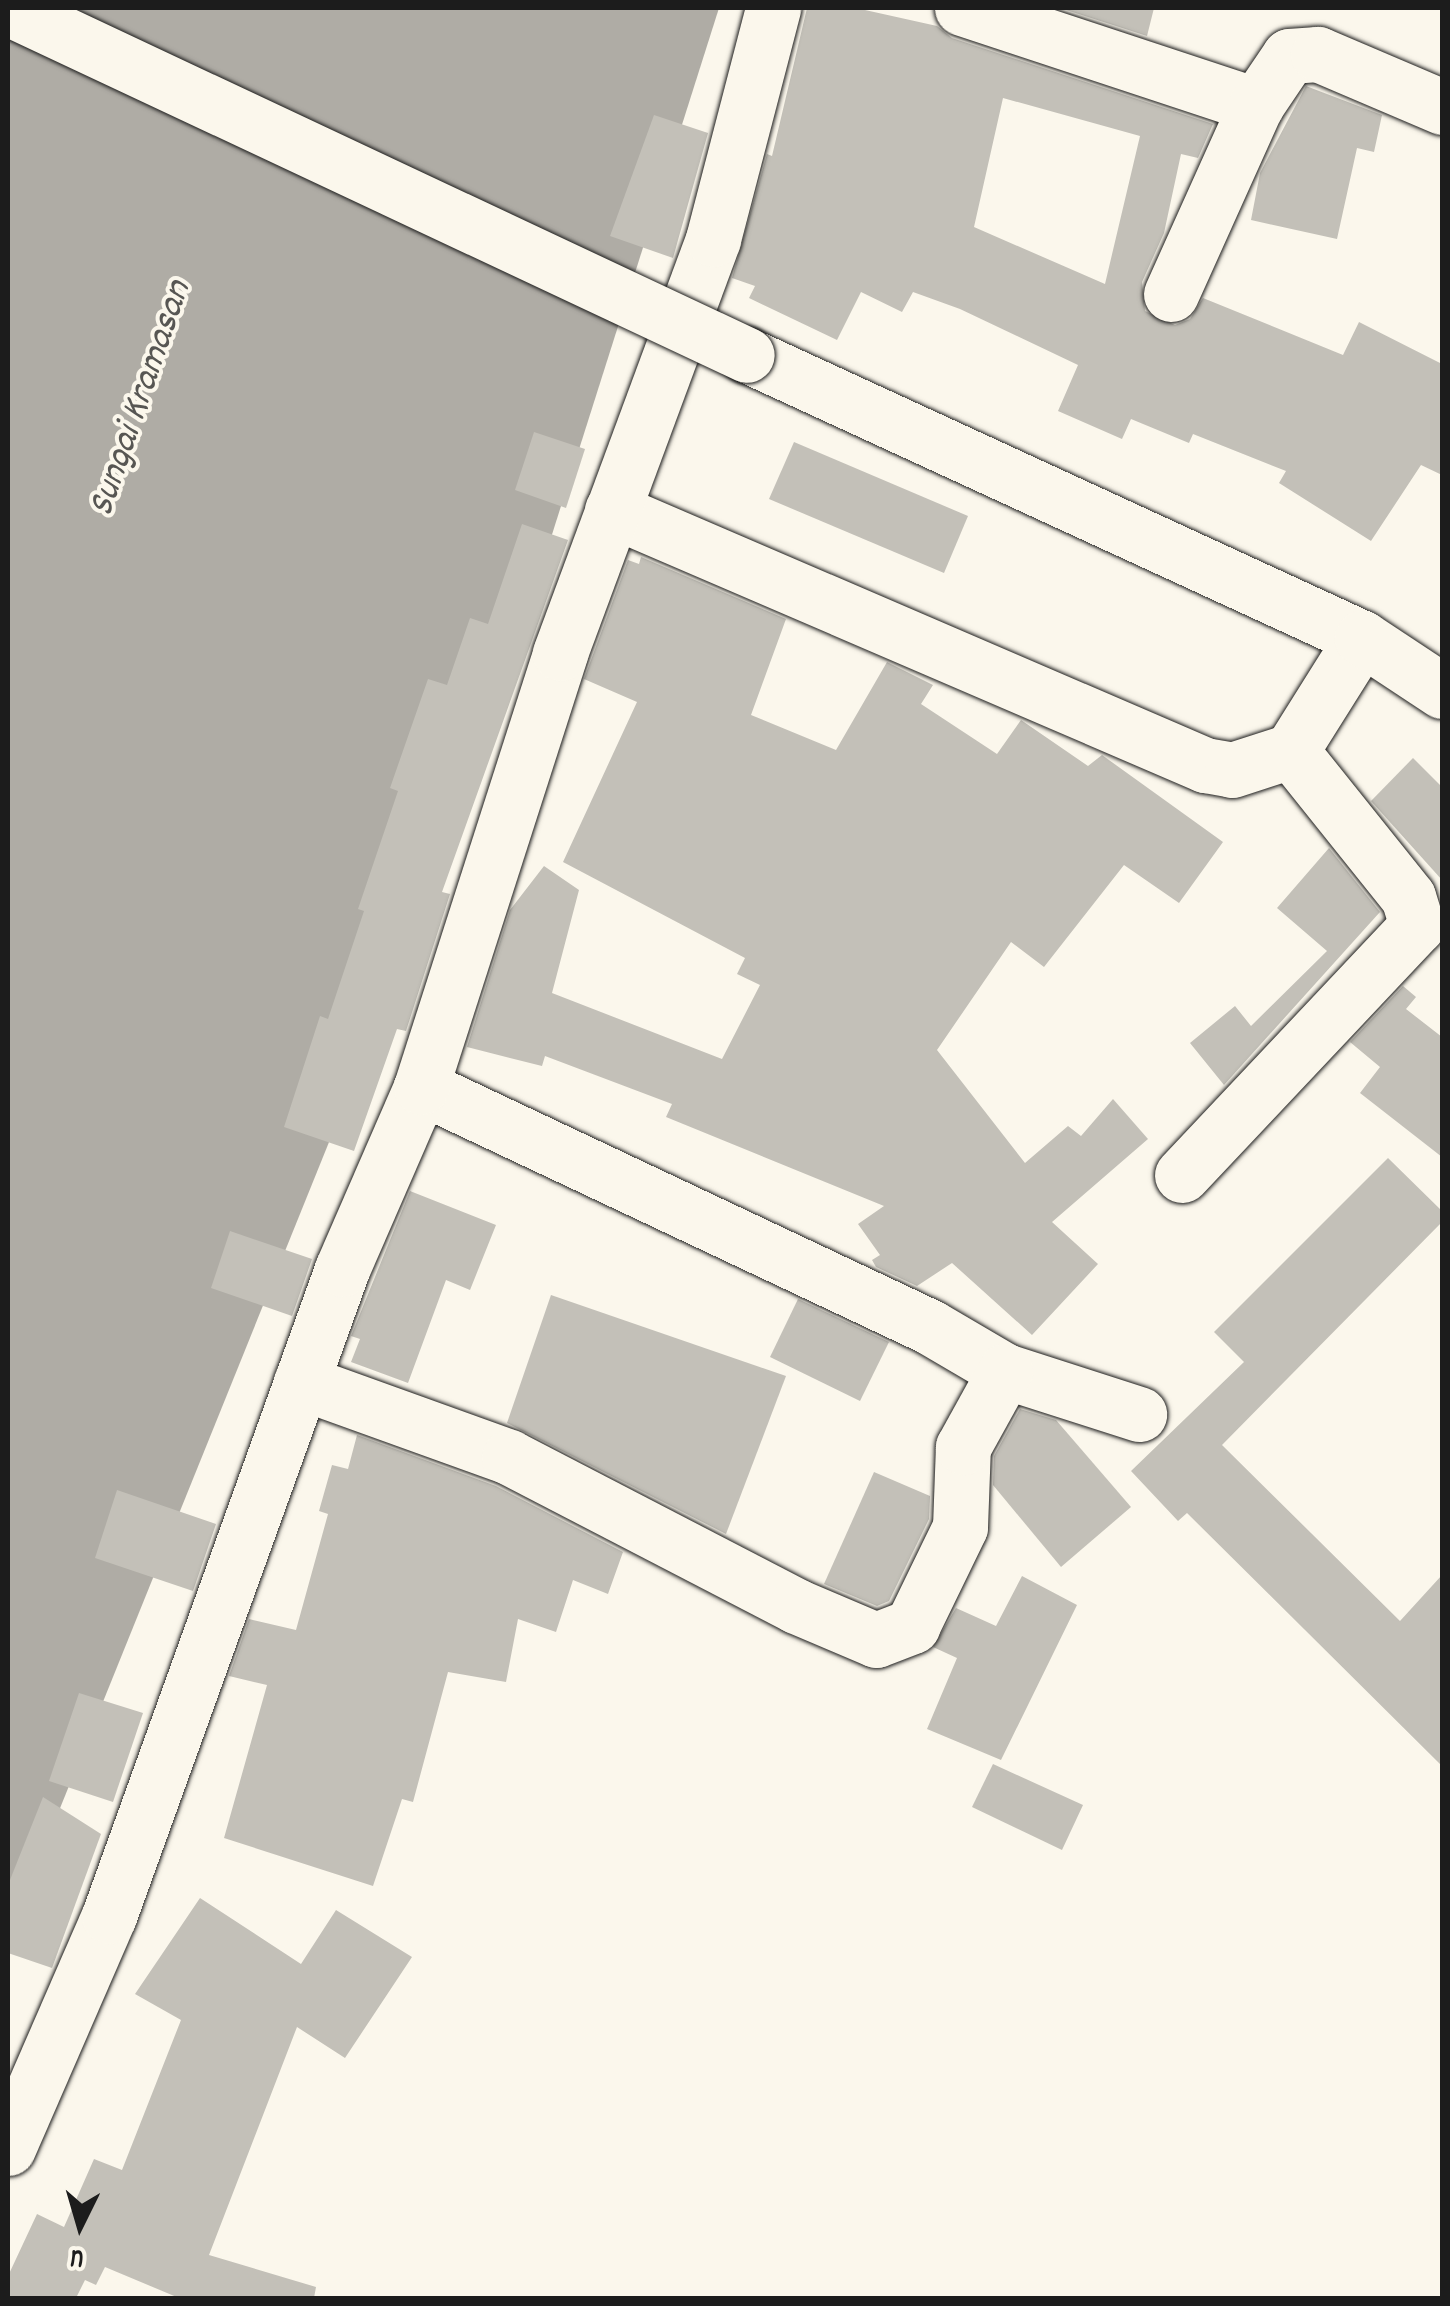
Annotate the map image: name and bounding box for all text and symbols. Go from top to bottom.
water label: Sungai Kramasan [80,275,204,523]
north arrow [30,2176,130,2276]
text: U [69,2235,86,2276]

